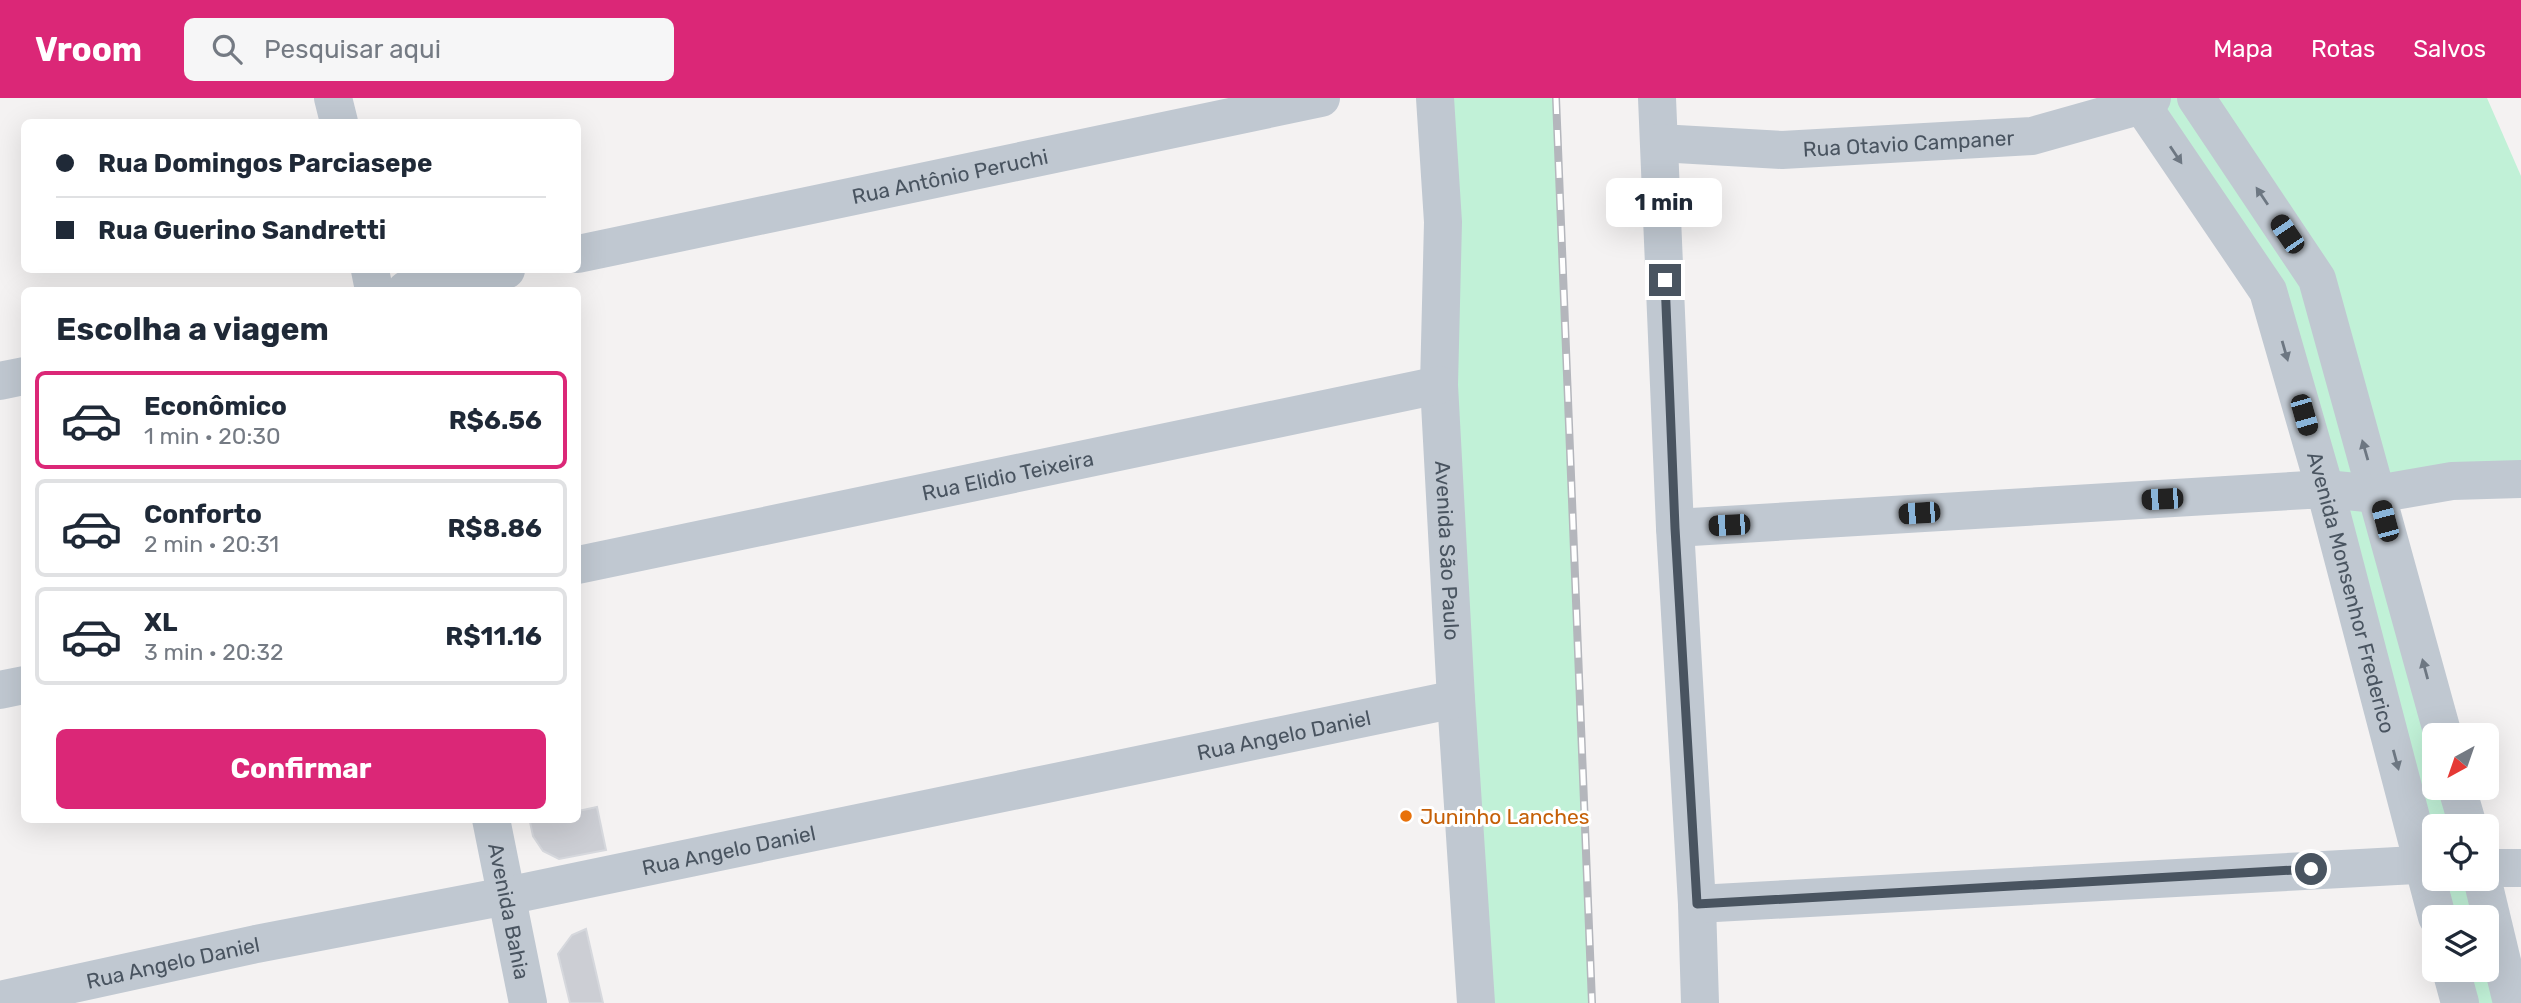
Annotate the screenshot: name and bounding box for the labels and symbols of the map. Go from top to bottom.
street label: Rua Otavio Campaner [1802,125,2015,161]
street label: Rua Antônio Peruchi [850,143,1050,209]
one-way arrow [2169,145,2182,164]
callout: 1 min [1607,178,1723,228]
one-way arrow [2256,187,2269,206]
car [2267,211,2308,257]
route end [1649,264,1681,296]
one-way arrow [2281,341,2291,362]
car [2289,392,2320,438]
one-way arrow [2359,439,2369,460]
street label: Rua Elidio Teixeira [920,445,1096,505]
street label: Avenida Monsenhor Frederico [2302,449,2401,736]
street label: Avenida São Paulo [1431,460,1465,641]
car [2141,487,2184,511]
car [2370,498,2401,544]
car [1898,501,1941,525]
car [1708,513,1751,537]
one-way arrow [2419,658,2430,680]
street label: Rua Angelo Daniel [1195,705,1373,765]
north arrow [2422,723,2499,800]
one-way arrow [2391,749,2402,771]
place label: Juninho Lanches [1420,804,1589,829]
marker: Juninho Lanches [1398,808,1414,824]
street label: Rua Angelo Daniel [640,820,818,880]
street label: Avenida Bahia [484,841,535,982]
route start [2295,853,2327,885]
street label: Rua Angelo Daniel [84,931,262,993]

